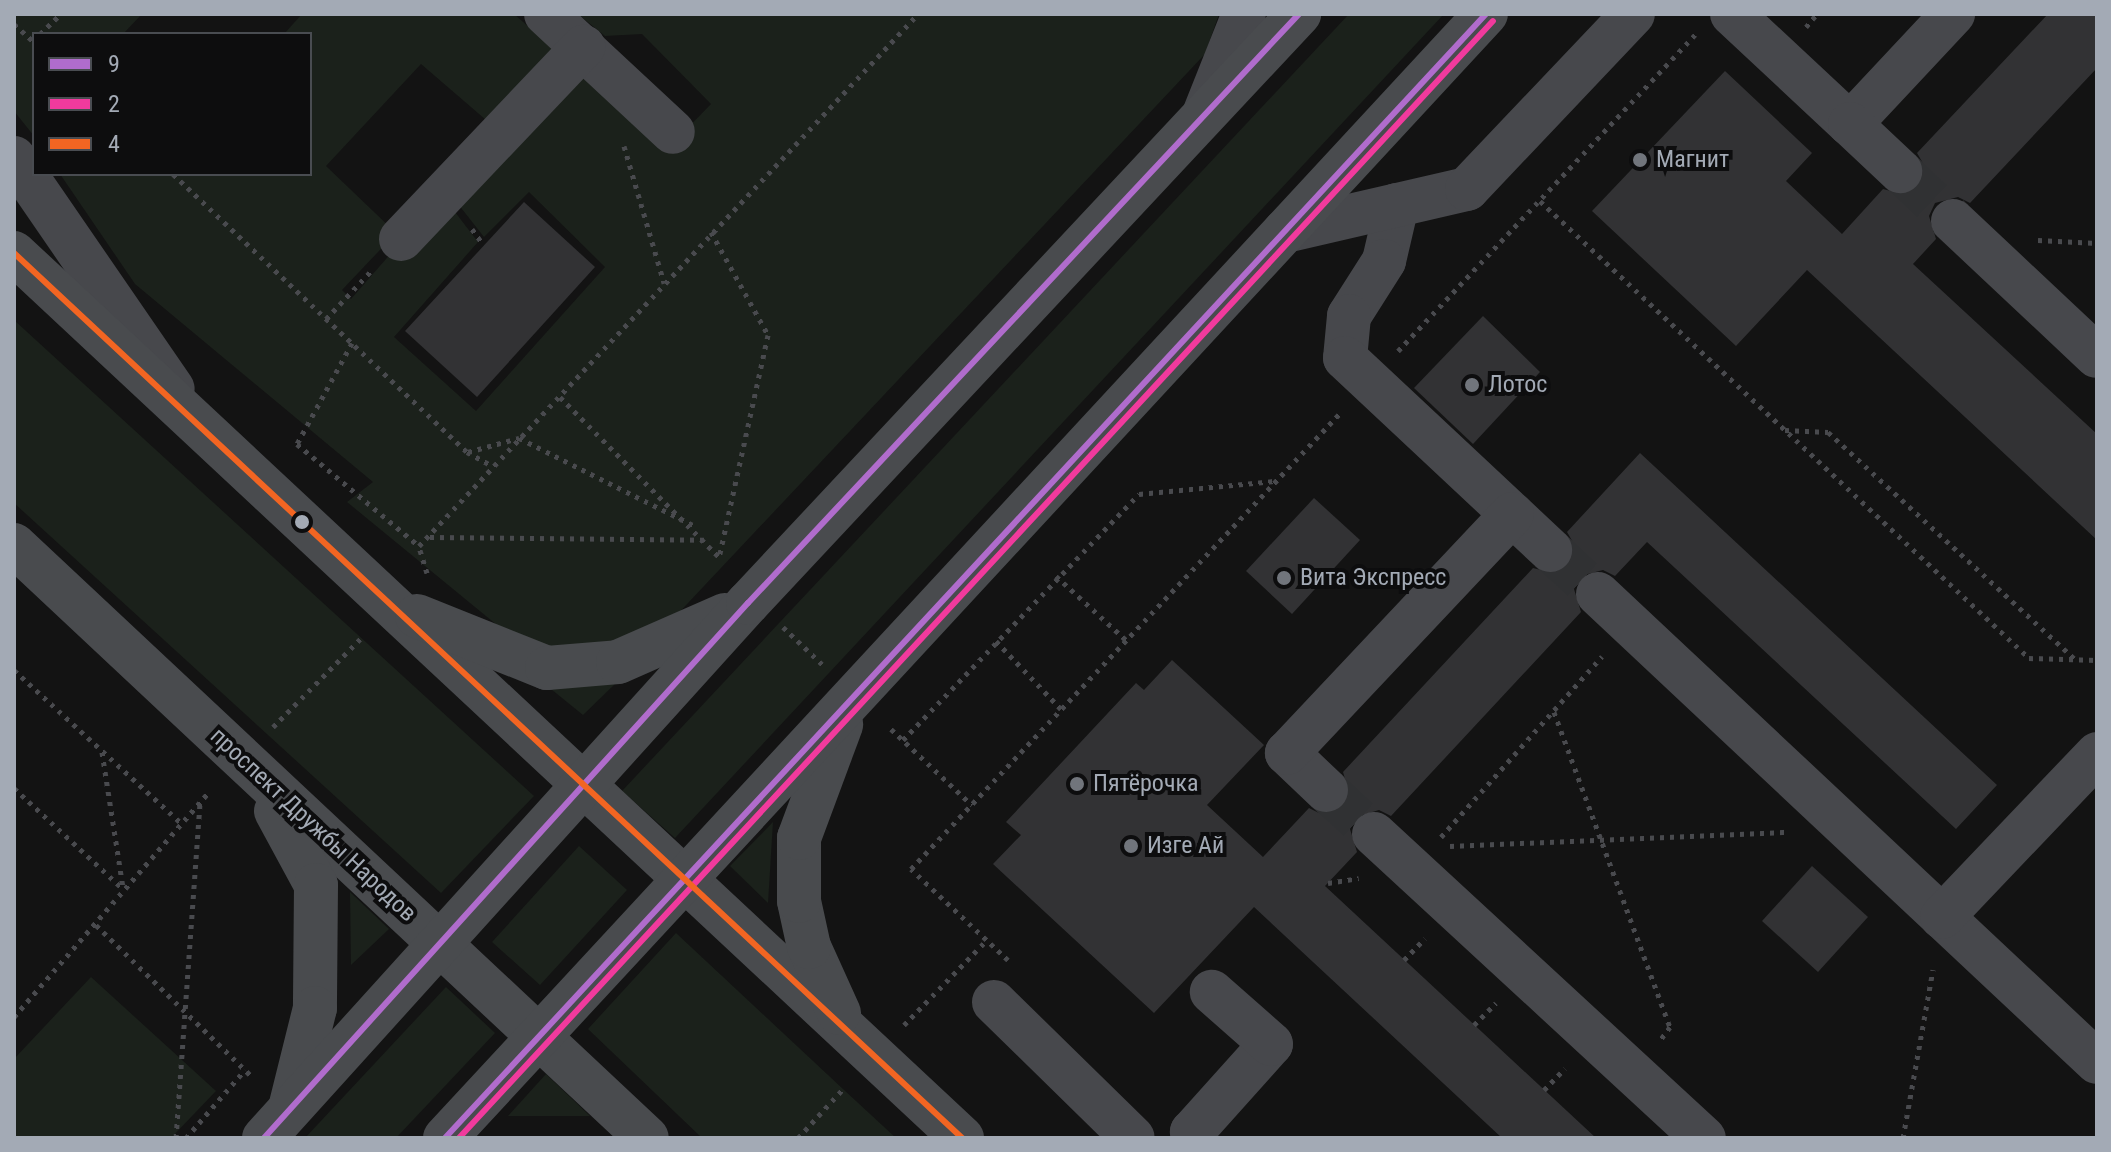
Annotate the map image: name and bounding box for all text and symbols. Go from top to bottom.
legend [32,32,312,176]
text: 9 [108,50,120,78]
text: 2 [108,90,120,118]
text: 4 [108,130,120,158]
place label: Магнит [1656,146,1729,174]
marker: Магнит [1631,151,1649,169]
place label: Лотос [1488,371,1547,399]
marker: Лотос [1463,376,1481,394]
unlabelled marker [294,514,310,530]
place label: Вита Экспресс [1300,564,1446,592]
marker: Вита Экспресс [1275,569,1293,587]
street label: проспект Дружбы Народов [204,722,422,928]
place label: Пятёрочка [1093,770,1198,798]
marker: Пятёрочка [1068,775,1086,793]
place label: Изге Ай [1147,832,1224,860]
marker: Изге Ай [1122,837,1140,855]

